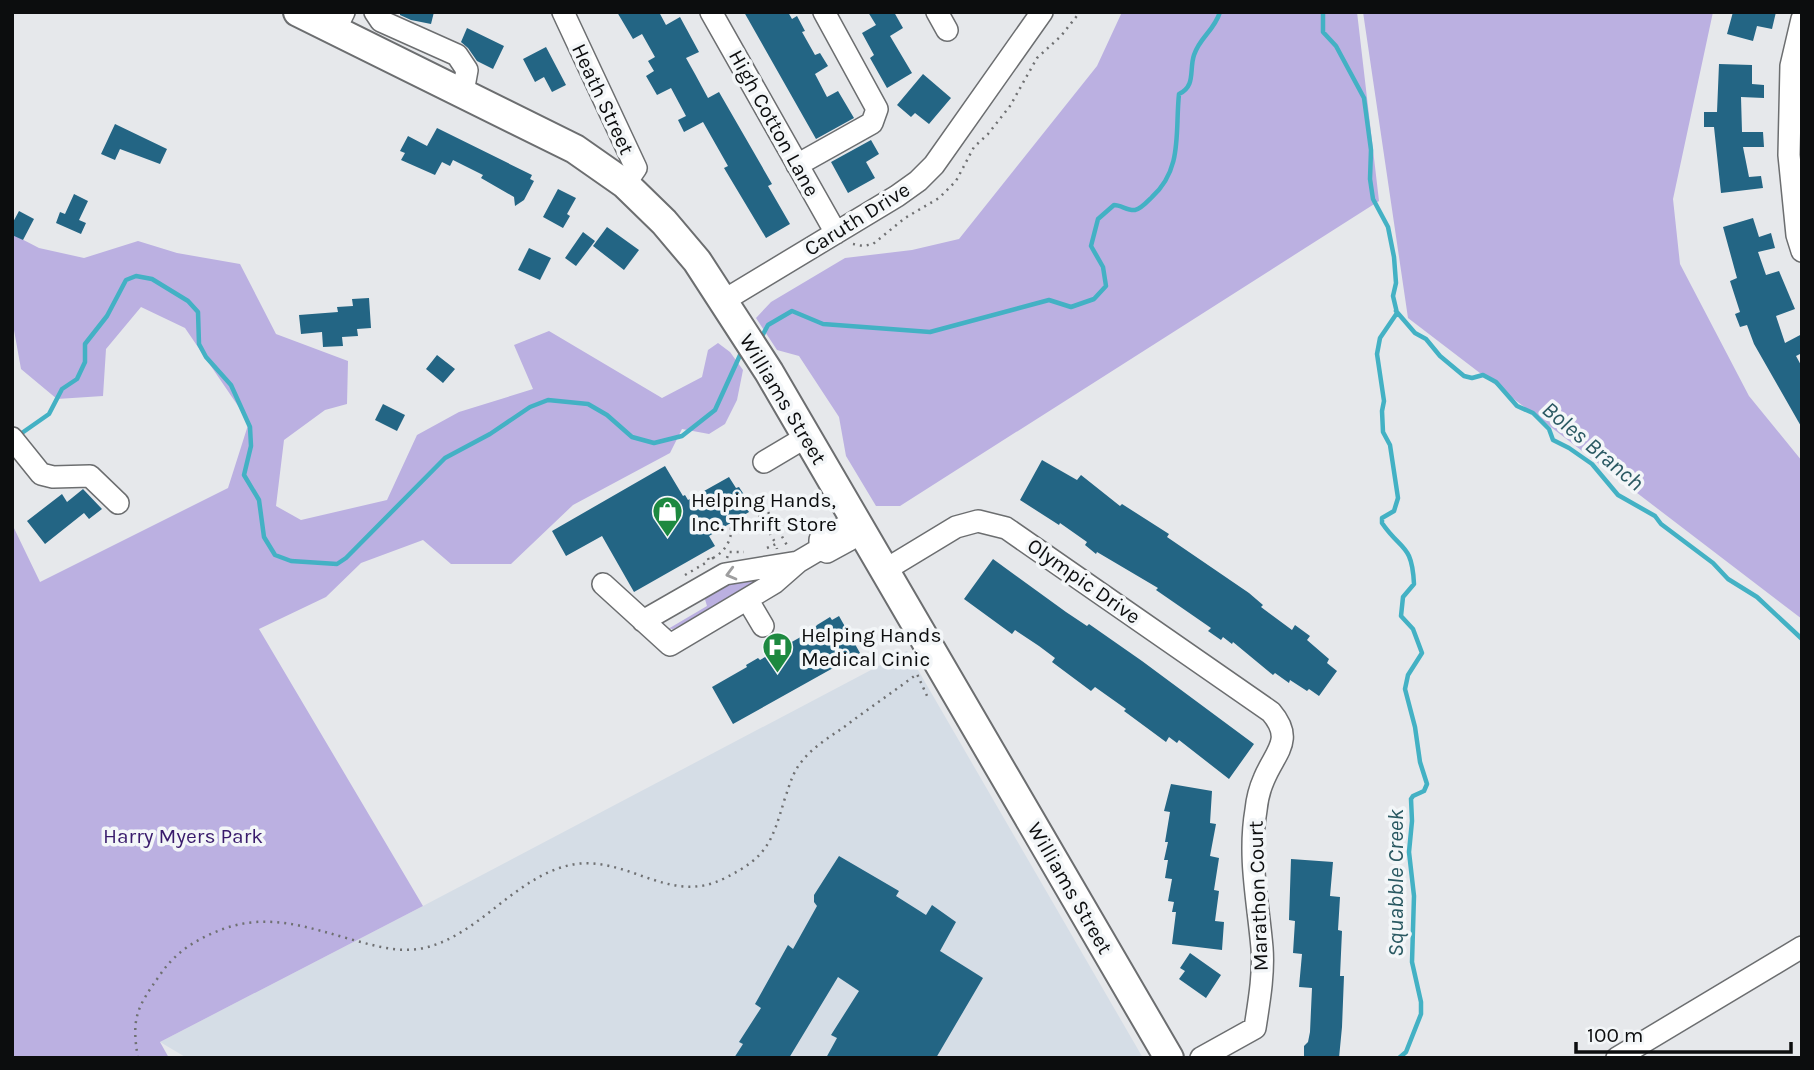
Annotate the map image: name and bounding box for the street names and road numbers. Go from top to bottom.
street label: Heath Street [567,40,639,158]
street label: High Cotton Lane [724,45,824,201]
street label: Caruth Drive [800,177,914,261]
street label: Williams Street [735,329,831,469]
street label: Olympic Drive [1023,533,1145,629]
street label: Williams Street [1023,818,1117,958]
street label: Marathon Court [1243,820,1273,972]

